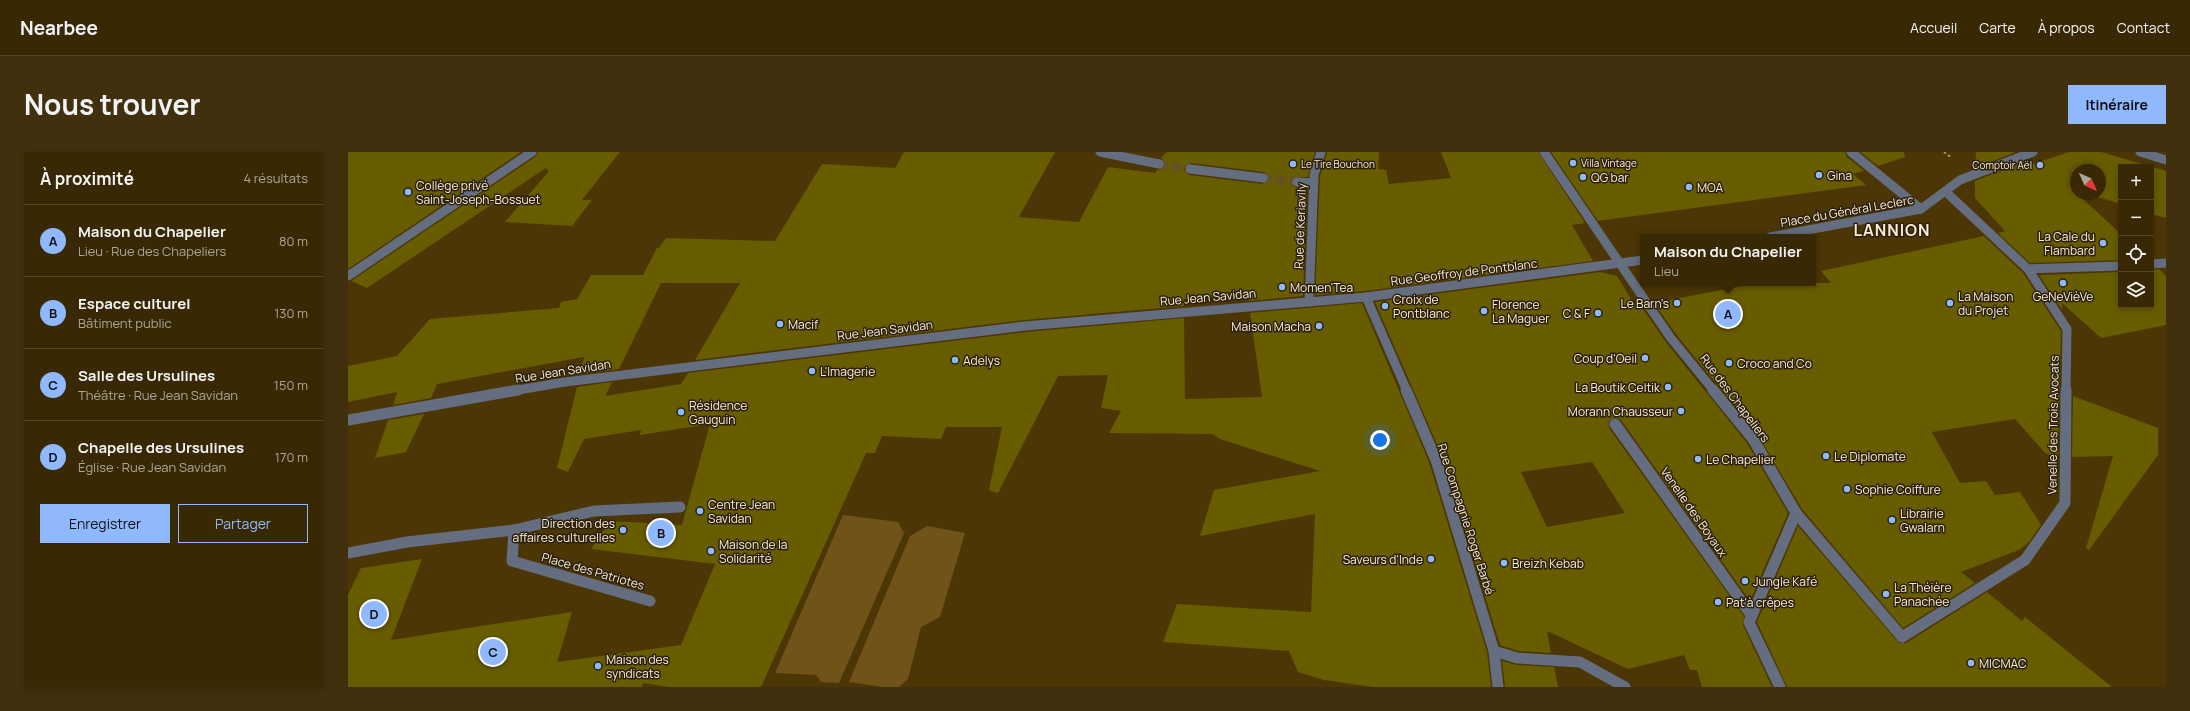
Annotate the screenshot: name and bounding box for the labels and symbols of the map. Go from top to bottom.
place label: Villa Vintage [1581,156,1637,170]
place label: Le Tire Bouchon [1301,157,1375,171]
marker: Villa Vintage [1568,158,1578,168]
place label: Comptoir Aël [1972,158,2032,172]
marker: Le Tire Bouchon [1288,159,1298,169]
marker: Comptoir Aël [2035,160,2045,170]
north arrow [2070,164,2106,200]
place label: Gina [1827,167,1852,184]
place label: QG bar [1591,169,1629,186]
marker: Gina [1814,170,1824,180]
marker: QG bar [1578,172,1588,182]
place label: Collège privé Saint-Joseph-Bossuet [416,177,541,208]
place label: MOA [1697,179,1724,196]
street label: Rue de Keriavily [1290,182,1310,269]
marker: MOA [1684,182,1694,192]
marker: Collège privé Saint-Joseph-Bossuet [403,187,413,197]
street label: Place du Général Leclerc [1779,191,1915,231]
district label: LANNION [1853,219,1931,241]
place label: La Cale du Flambard [2038,228,2095,259]
marker: La Cale du Flambard [2098,238,2108,248]
street label: Rue Geoffroy de Pontblanc [1390,255,1539,289]
marker: GeNeVièVe [2058,278,2068,288]
place label: Momen'Tea [1290,279,1353,296]
marker: Momen'Tea [1277,282,1287,292]
street label: Rue Jean Savidan [1159,284,1257,310]
place label: La Maison du Projet [1958,288,2013,319]
place label: GeNeVièVe [2033,288,2093,305]
place label: Croix de Pontblanc [1393,291,1450,322]
place label: Le Barn's [1621,295,1669,312]
place label: Florence La Maguer [1492,296,1550,327]
marker: Le Barn's [1672,298,1682,308]
marker: La Maison du Projet [1945,298,1955,308]
pin: A [1715,299,1741,329]
marker: Croix de Pontblanc [1380,301,1390,311]
place label: C & F [1563,305,1590,322]
marker: Florence La Maguer [1479,306,1489,316]
marker: C & F [1593,308,1603,318]
place label: Macif [788,316,819,333]
street label: Rue Jean Savidan [836,316,934,344]
place label: Maison Macha [1231,318,1311,335]
marker: Macif [775,319,785,329]
marker: Maison Macha [1314,321,1324,331]
place label: Coup d'Oeil [1574,350,1637,367]
street label: Rue des Chapeliers [1696,350,1774,446]
place label: Adelys [963,352,1000,369]
marker: Coup d'Oeil [1640,353,1650,363]
street label: Rue Jean Savidan [514,355,612,387]
marker: Adelys [950,355,960,365]
place label: Croco and Co [1737,355,1812,372]
street label: Venelle des Trois Avocats [2043,355,2063,495]
marker: Croco and Co [1724,358,1734,368]
place label: L'Imagerie [820,363,875,380]
marker: L'Imagerie [807,366,817,376]
place label: La Boutik Celtik [1575,379,1661,396]
marker: La Boutik Celtik [1663,382,1673,392]
place label: Résidence Gauguin [689,397,747,428]
place label: Morann Chausseur [1568,403,1674,420]
marker: Morann Chausseur [1676,406,1686,416]
marker: Résidence Gauguin [676,407,686,417]
your location [1370,430,1390,450]
street label: Rue Compagnie Roger Barbé [1433,441,1499,597]
place label: Le Diplomate [1834,448,1906,465]
place label: Le Chapelier [1706,451,1776,468]
marker: Le Diplomate [1821,451,1831,461]
marker: Le Chapelier [1693,454,1703,464]
street label: Venelle des Boyaux [1657,464,1732,561]
place label: Sophie Coiffure [1855,481,1941,498]
marker: Sophie Coiffure [1842,484,1852,494]
place label: Centre Jean Savidan [708,496,775,527]
place label: Librairie Gwalarn [1900,505,1945,536]
marker: Centre Jean Savidan [695,506,705,516]
place label: Direction des affaires culturelles [513,515,615,546]
marker: Librairie Gwalarn [1887,515,1897,525]
pin: B [648,518,674,548]
marker: Direction des affaires culturelles [618,525,628,535]
place label: Maison de la Solidarité [719,536,787,567]
marker: Maison de la Solidarité [706,546,716,556]
street label: Place des Patriotes [540,548,646,594]
place label: Saveurs d'Inde [1343,551,1423,568]
marker: Saveurs d'Inde [1426,554,1436,564]
place label: Breizh Kebab [1512,555,1584,572]
marker: Breizh Kebab [1499,558,1509,568]
place label: Jungle Kafé [1753,573,1817,590]
marker: Jungle Kafé [1740,576,1750,586]
place label: La Théière Panachée [1894,579,1952,610]
marker: La Théière Panachée [1881,589,1891,599]
place label: Pat'à crêpes [1726,594,1794,611]
marker: Pat'à crêpes [1713,597,1723,607]
pin: D [361,599,387,629]
pin: C [480,637,506,667]
place label: Maison des syndicats [606,651,669,682]
place label: MICMAC [1979,655,2027,672]
marker: MICMAC [1966,658,1976,668]
marker: Maison des syndicats [593,661,603,671]

